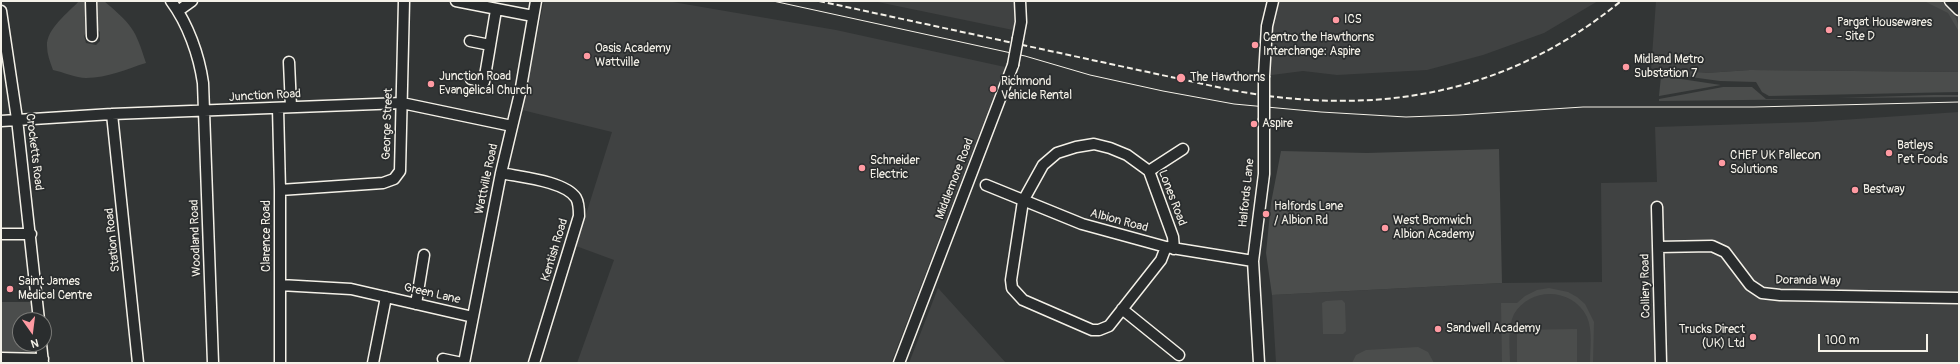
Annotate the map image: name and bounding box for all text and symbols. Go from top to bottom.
place label: ICS [1344,13,1362,27]
marker: ICS [1331,15,1341,25]
place label: Pargat Housewares - Site D [1837,16,1932,44]
marker: Pargat Housewares - Site D [1824,25,1834,35]
place label: Centro the Hawthorns Interchange: Aspire [1263,31,1374,59]
marker: Centro the Hawthorns Interchange: Aspire [1250,40,1260,50]
place label: Oasis Academy Wattville [595,42,671,70]
marker: Oasis Academy Wattville [582,51,592,61]
place label: Midland Metro Substation 7 [1634,53,1704,81]
marker: Midland Metro Substation 7 [1621,62,1631,72]
place label: Junction Road Evangelical Church [439,70,532,98]
place label: The Hawthorns [1190,71,1265,85]
marker: The Hawthorns [1175,72,1187,84]
place label: Richmond Vehicle Rental [1001,75,1072,103]
marker: Junction Road Evangelical Church [426,79,436,89]
marker: Richmond Vehicle Rental [988,84,998,94]
street label: Junction Road [229,87,301,105]
street label: George Street [380,88,396,160]
street label: Crocketts Road [22,113,46,191]
place label: Aspire [1262,117,1293,131]
marker: Aspire [1249,119,1259,129]
street label: Middlemore Road [933,136,977,222]
place label: Batleys Pet Foods [1897,139,1948,167]
street label: Wattville Road [472,142,502,216]
marker: Batleys Pet Foods [1884,148,1894,158]
place label: CHEP UK Pallecon Solutions [1730,149,1821,177]
place label: Schneider Electric [870,154,920,182]
street label: Halfords Lane [1236,158,1258,228]
marker: CHEP UK Pallecon Solutions [1717,158,1727,168]
marker: Schneider Electric [857,163,867,173]
street label: Lones Road [1155,168,1189,228]
place label: Bestway [1863,183,1905,197]
marker: Bestway [1850,185,1860,195]
street label: Woodland Road [187,199,205,277]
street label: Clarence Road [260,200,274,272]
place label: Halfords Lane / Albion Rd [1274,200,1343,228]
street label: Albion Road [1089,206,1149,236]
street label: Station Road [102,207,124,273]
marker: Halfords Lane / Albion Rd [1261,209,1271,219]
place label: West Bromwich Albion Academy [1393,214,1474,242]
street label: Kentish Road [539,217,571,283]
marker: West Bromwich Albion Academy [1380,223,1390,233]
street label: Colliery Road [1638,254,1654,318]
street label: Doranda Way [1775,273,1841,289]
place label: Saint James Medical Centre [18,275,92,303]
street label: Green Lane [402,280,462,308]
marker: Saint James Medical Centre [5,284,15,294]
north arrow [12,312,52,352]
place label: Sandwell Academy [1446,322,1540,336]
place label: Trucks Direct (UK) Ltd [1679,323,1745,351]
marker: Sandwell Academy [1433,324,1443,334]
scale bar [1820,326,1930,352]
marker: Trucks Direct (UK) Ltd [1748,332,1758,342]
text: 100 m [1825,333,1859,348]
text: N [30,336,40,350]

